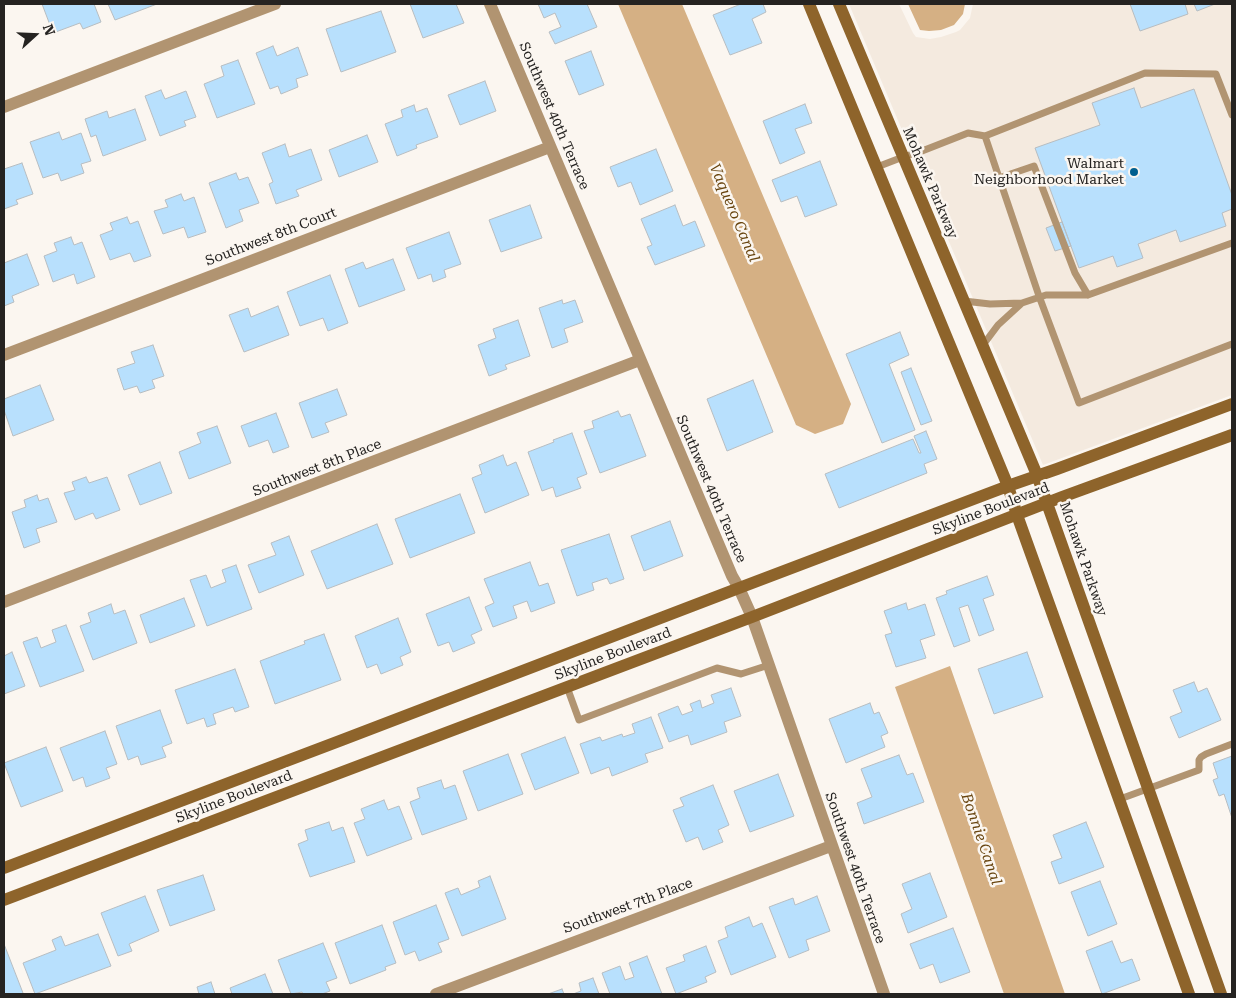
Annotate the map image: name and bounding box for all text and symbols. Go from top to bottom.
north arrow [10,10,60,60]
text: N [40,22,58,38]
street label: Southwest 40th Terrace [515,40,593,192]
street label: Mohawk Parkway [899,125,961,241]
place label: Walmart Neighborhood Market [974,156,1124,188]
water label: Vaquero Canal [705,161,763,265]
marker: Walmart Neighborhood Market [1128,166,1140,178]
street label: Southwest 8th Court [203,204,339,270]
street label: Southwest 40th Terrace [672,413,750,565]
street label: Southwest 8th Place [250,436,384,500]
street label: Skyline Boulevard [930,479,1052,539]
street label: Mohawk Parkway [1056,500,1110,618]
street label: Skyline Boulevard [552,624,674,684]
street label: Skyline Boulevard [173,767,295,827]
street label: Southwest 40th Terrace [821,790,889,946]
water label: Bonnie Canal [957,791,1005,887]
street label: Southwest 7th Place [561,875,695,937]

